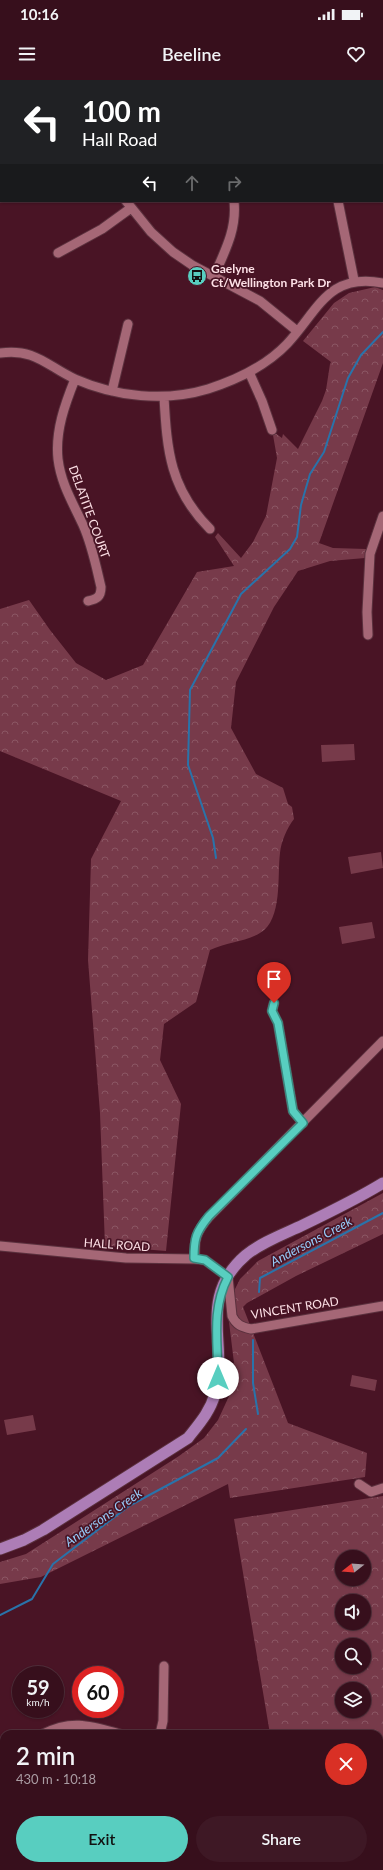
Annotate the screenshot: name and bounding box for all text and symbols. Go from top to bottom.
text: 10:16 [20,5,59,23]
icon: menu [16,43,38,65]
text: Beeline [162,43,221,65]
icon: heart [345,43,367,65]
text: 100 m [82,94,161,128]
icon: left [16,96,68,148]
text: Hall Road [82,128,157,150]
icon: left [139,172,161,194]
icon: ahead [181,172,203,194]
icon: right [223,172,245,194]
place label: Gaelyne Ct/Wellington Park Dr [211,261,331,290]
bus stop icon: Gaelyne Ct/Wellington Park Dr [186,265,208,287]
street label: DELATITE COURT [66,463,113,560]
pin [257,962,291,1003]
icon: arrive [263,968,285,990]
water label: Andersons Creek [266,1212,355,1270]
street label: HALL ROAD [83,1235,151,1254]
street label: VINCENT ROAD [250,1293,340,1322]
position arrow [197,1357,239,1399]
water label: Andersons Creek [61,1484,145,1550]
north arrow [335,1550,371,1586]
map controls [335,1550,371,1718]
button: sound [335,1594,371,1630]
button: search [335,1638,371,1674]
speed limit sign: 60 [72,1666,124,1718]
text: 59 [26,1675,50,1699]
button: layers [335,1682,371,1718]
text: km/h [26,1696,50,1708]
text: 2 min [16,1741,75,1770]
button: close [325,1743,367,1785]
text: 430 m · 10:18 [16,1771,96,1787]
button: Exit [16,1816,188,1862]
button: Share [196,1816,367,1862]

